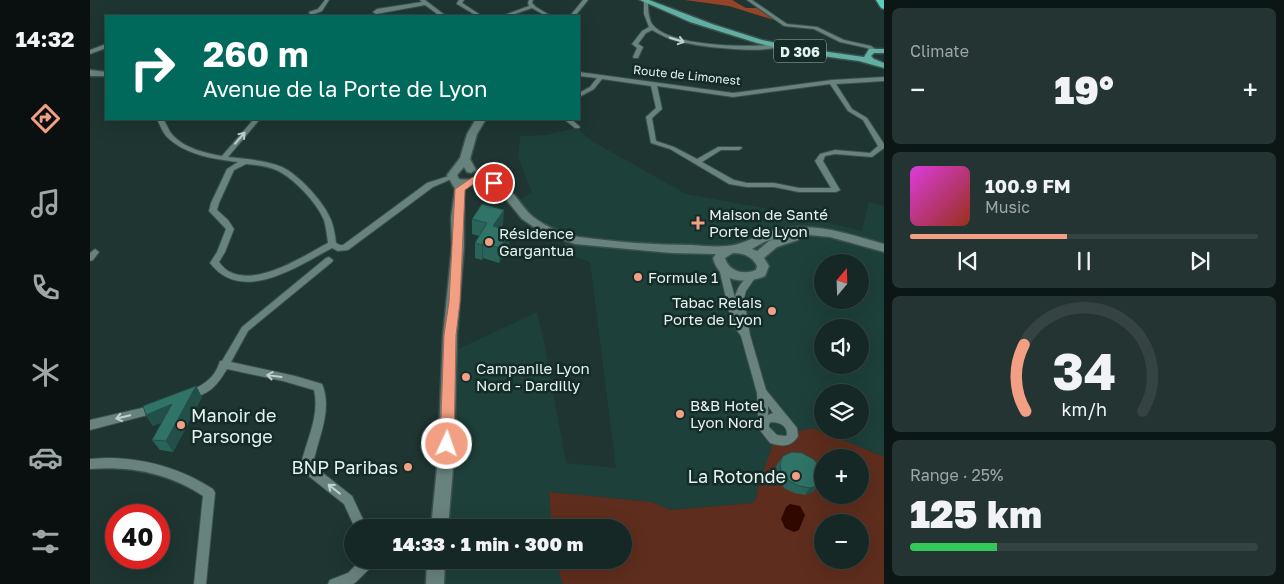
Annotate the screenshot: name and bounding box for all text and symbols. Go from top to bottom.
text: 14:32 [16,25,74,52]
text: 260 m [203,33,309,75]
icon: right [120,35,185,100]
one-way arrow [669,35,685,45]
road number: D 306 [774,40,826,62]
text: Climate [910,41,969,61]
street label: Route de Limonest [633,62,742,88]
text: 19° [1054,67,1114,112]
text: − [910,73,925,106]
text: + [1243,73,1258,106]
text: Avenue de la Porte de Lyon [203,75,488,102]
icon: directions [28,101,63,136]
one-way arrow [234,132,245,145]
pin [473,162,515,204]
icon: arrive [480,169,508,197]
text: 100.9 FM [985,174,1071,197]
icon: music [28,186,63,221]
text: Music [985,197,1030,217]
place label: Maison de Santé Porte de Lyon [709,205,828,240]
marker: Maison de Santé Porte de Lyon [691,216,705,230]
place label: Résidence Gargantua [499,224,574,259]
marker: Résidence Gargantua [483,236,495,248]
icon: previous [954,247,982,275]
icon: pause [1070,247,1098,275]
icon: next [1186,247,1214,275]
north arrow [814,254,869,309]
map controls [814,254,869,569]
place label: Formule 1 [648,268,718,286]
icon: phone [28,270,63,305]
marker: Formule 1 [632,271,644,283]
place label: Tabac Relais Porte de Lyon [663,293,762,328]
marker: Tabac Relais Porte de Lyon [766,305,778,317]
button: sound [814,319,869,374]
text: 34 [1052,339,1116,401]
icon: climate [28,355,63,390]
place label: Campanile Lyon Nord - Dardilly [476,359,590,394]
one-way arrow [266,370,282,380]
marker: Campanile Lyon Nord - Dardilly [460,371,472,383]
button: layers [814,384,869,439]
place label: B&B Hotel Lyon Nord [690,396,764,431]
text: km/h [1061,398,1107,420]
place label: Manoir de Parsonge [191,404,276,447]
marker: B&B Hotel Lyon Nord [674,408,686,420]
one-way arrow [116,413,132,422]
position arrow [420,417,472,469]
marker: Manoir de Parsonge [175,419,187,431]
icon: car [28,440,63,475]
button: + [814,449,869,504]
place label: BNP Paribas [292,456,398,478]
marker: BNP Paribas [402,461,414,473]
place label: La Rotonde [687,465,786,487]
text: Range · 25% [910,465,1004,485]
marker: La Rotonde [790,470,802,482]
one-way arrow [327,484,341,494]
text: 125 km [910,491,1042,536]
speed limit sign: 40 [105,504,170,569]
button: − [814,514,869,569]
icon: filters [28,524,63,559]
text: 14:33 · 1 min · 300 m [393,532,583,555]

